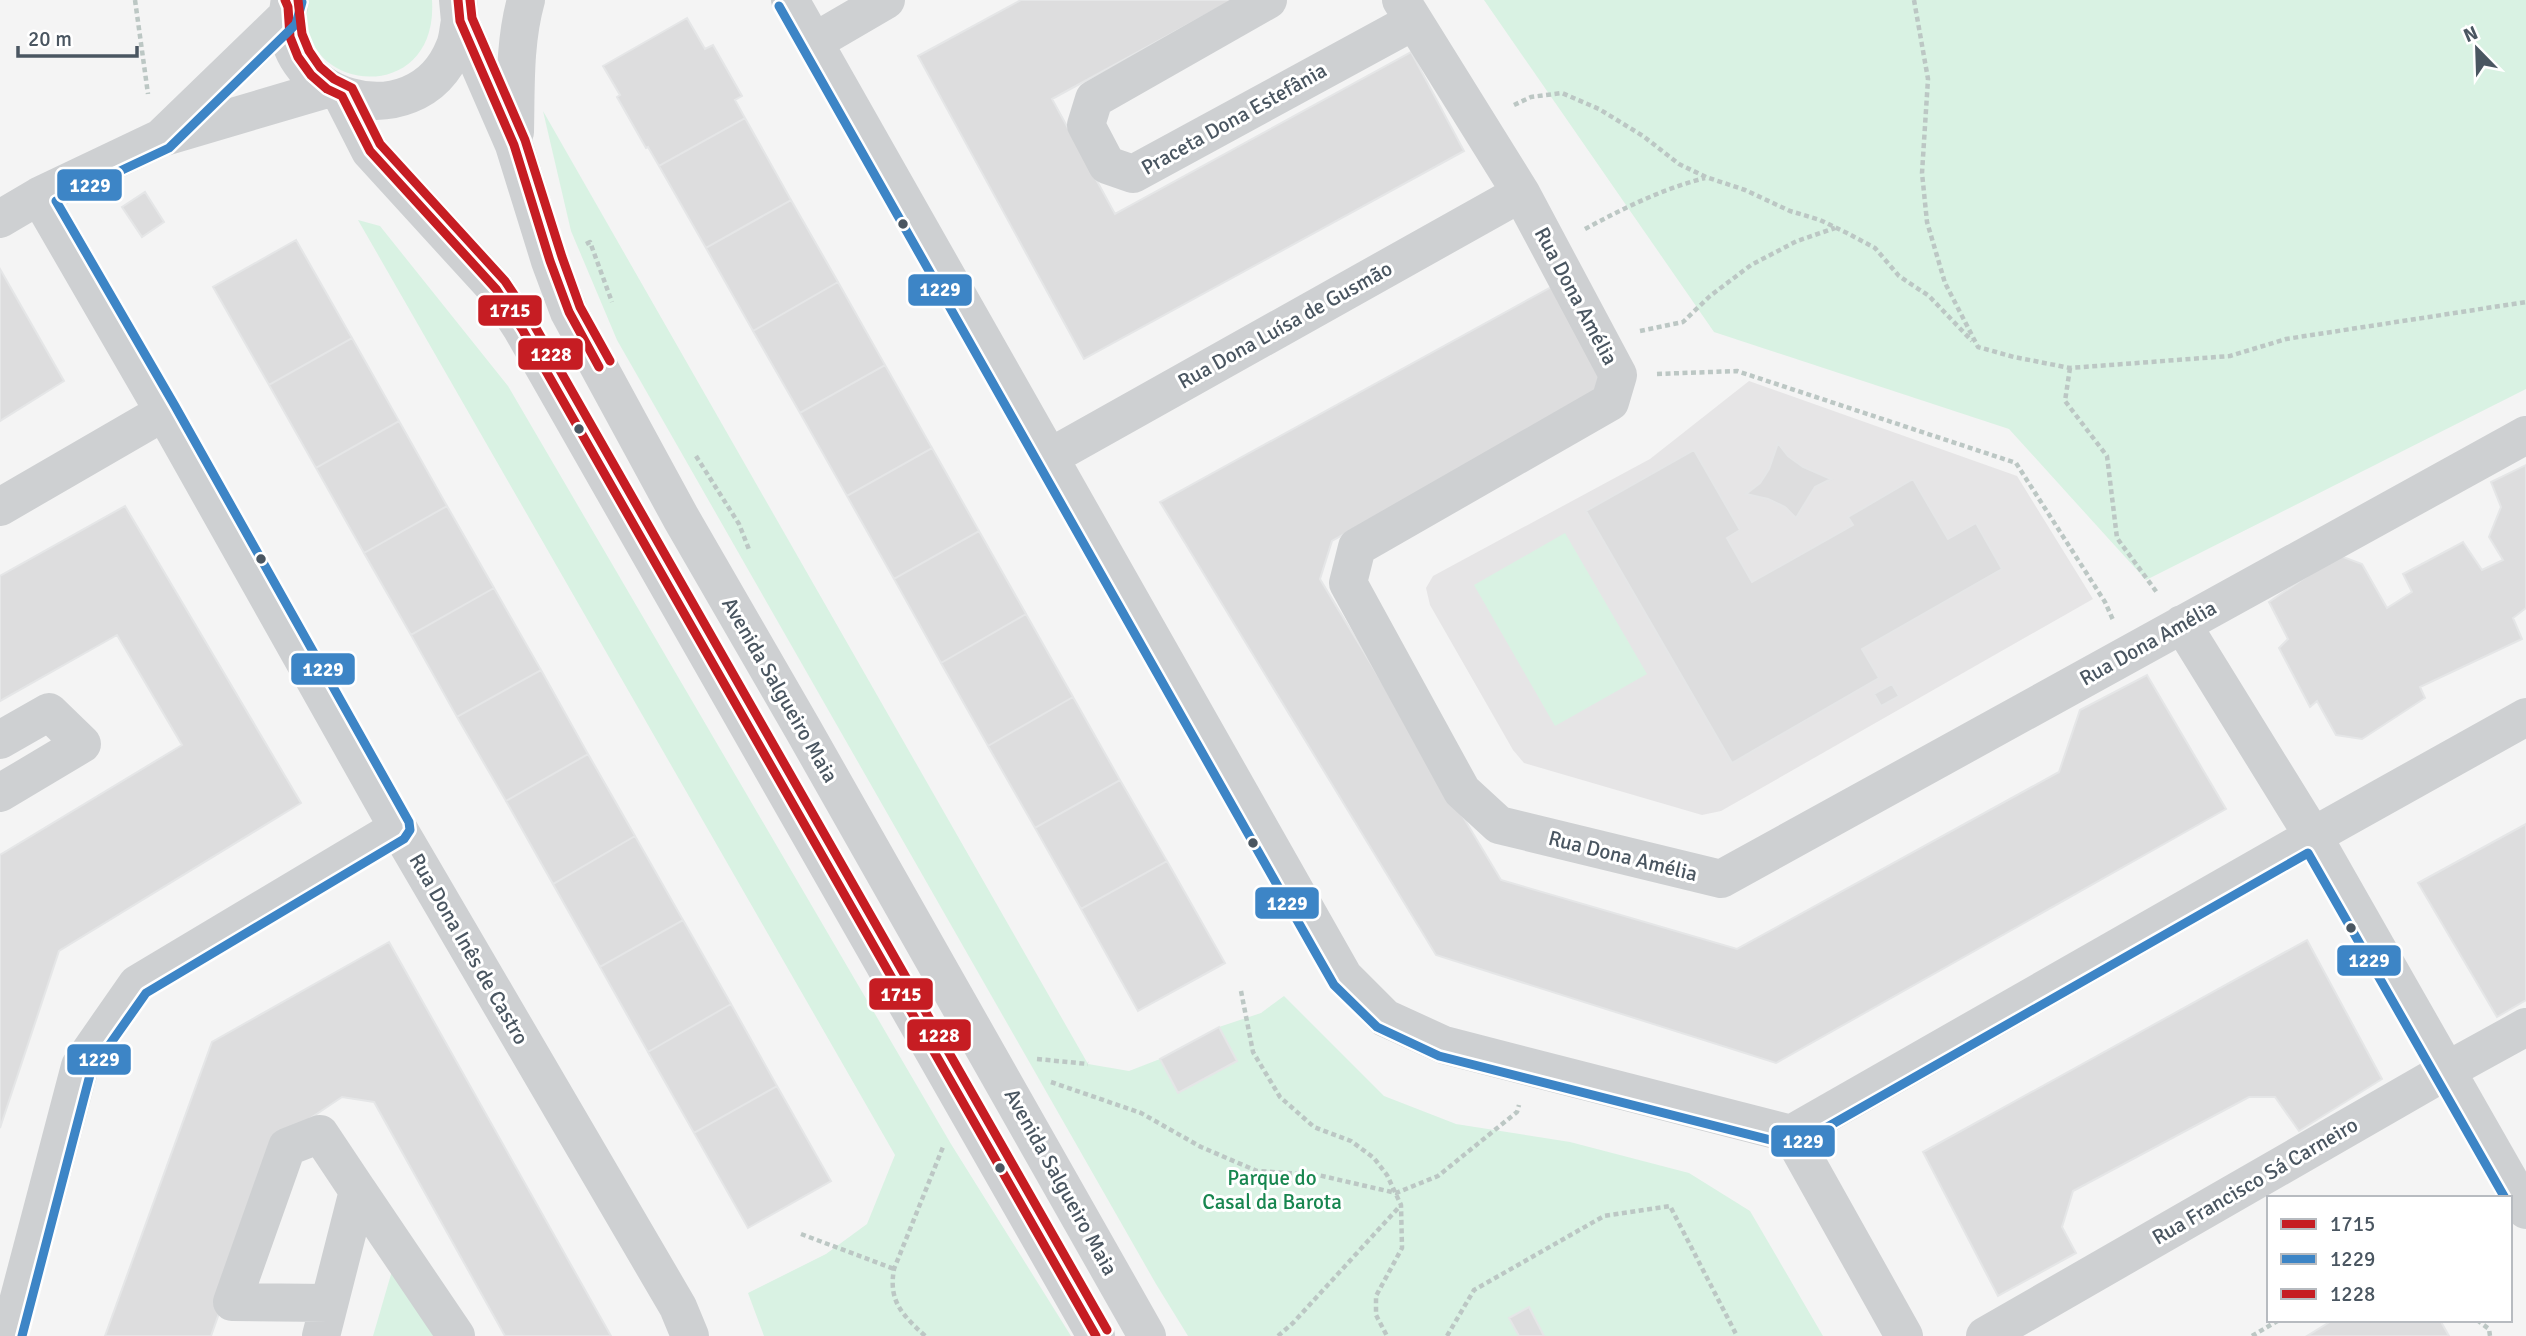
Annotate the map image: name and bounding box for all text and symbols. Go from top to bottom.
scale bar [18,14,136,58]
north arrow [2442,14,2512,84]
text: N [2460,21,2482,48]
text: 20 m [28,26,72,52]
street label: Praceta Dona Estefânia [1137,57,1331,181]
line badge: 1229 [56,168,123,202]
text: 1229 [69,174,111,198]
unlabelled marker [896,217,910,231]
street label: Rua Dona Amélia [1529,223,1623,369]
street label: Rua Dona Luísa de Gusmão [1173,255,1397,395]
line badge: 1229 [907,273,973,307]
text: 1229 [919,278,961,302]
line badge: 1715 [477,294,543,327]
text: 1715 [489,299,531,323]
line badge: 1228 [517,337,584,371]
text: 1228 [530,343,572,367]
unlabelled marker [572,422,586,436]
unlabelled marker [254,552,268,566]
street label: Avenida Salgueiro Maia [716,593,844,787]
street label: Rua Dona Amélia [2075,595,2221,691]
line badge: 1229 [290,652,356,686]
text: 1229 [302,658,344,682]
street label: Rua Dona Amélia [1546,825,1700,887]
unlabelled marker [1246,836,1260,850]
street label: Rua Dona Inês de Castro [404,849,534,1049]
line badge: 1229 [1254,886,1320,920]
text: 1229 [1266,892,1308,916]
unlabelled marker [2344,921,2358,935]
line badge: 1229 [2336,944,2402,977]
text: 1229 [2348,949,2390,973]
line badge: 1715 [868,977,934,1011]
text: 1715 [880,983,922,1007]
line badge: 1228 [906,1018,972,1052]
text: 1228 [918,1024,960,1048]
line badge: 1229 [66,1043,132,1076]
text: 1229 [78,1048,120,1072]
street label: Avenida Salgueiro Maia [999,1084,1123,1280]
street label: Rua Francisco Sá Carneiro [2148,1111,2362,1251]
line badge: 1229 [1770,1124,1836,1158]
text: 1229 [1782,1130,1824,1154]
unlabelled marker [993,1161,1007,1175]
park label: Parque do Casal da Barota [1202,1165,1342,1215]
legend [2267,1196,2512,1322]
text: 1715 [2330,1211,2375,1237]
text: 1229 [2330,1246,2375,1272]
text: 1228 [2330,1281,2375,1307]

